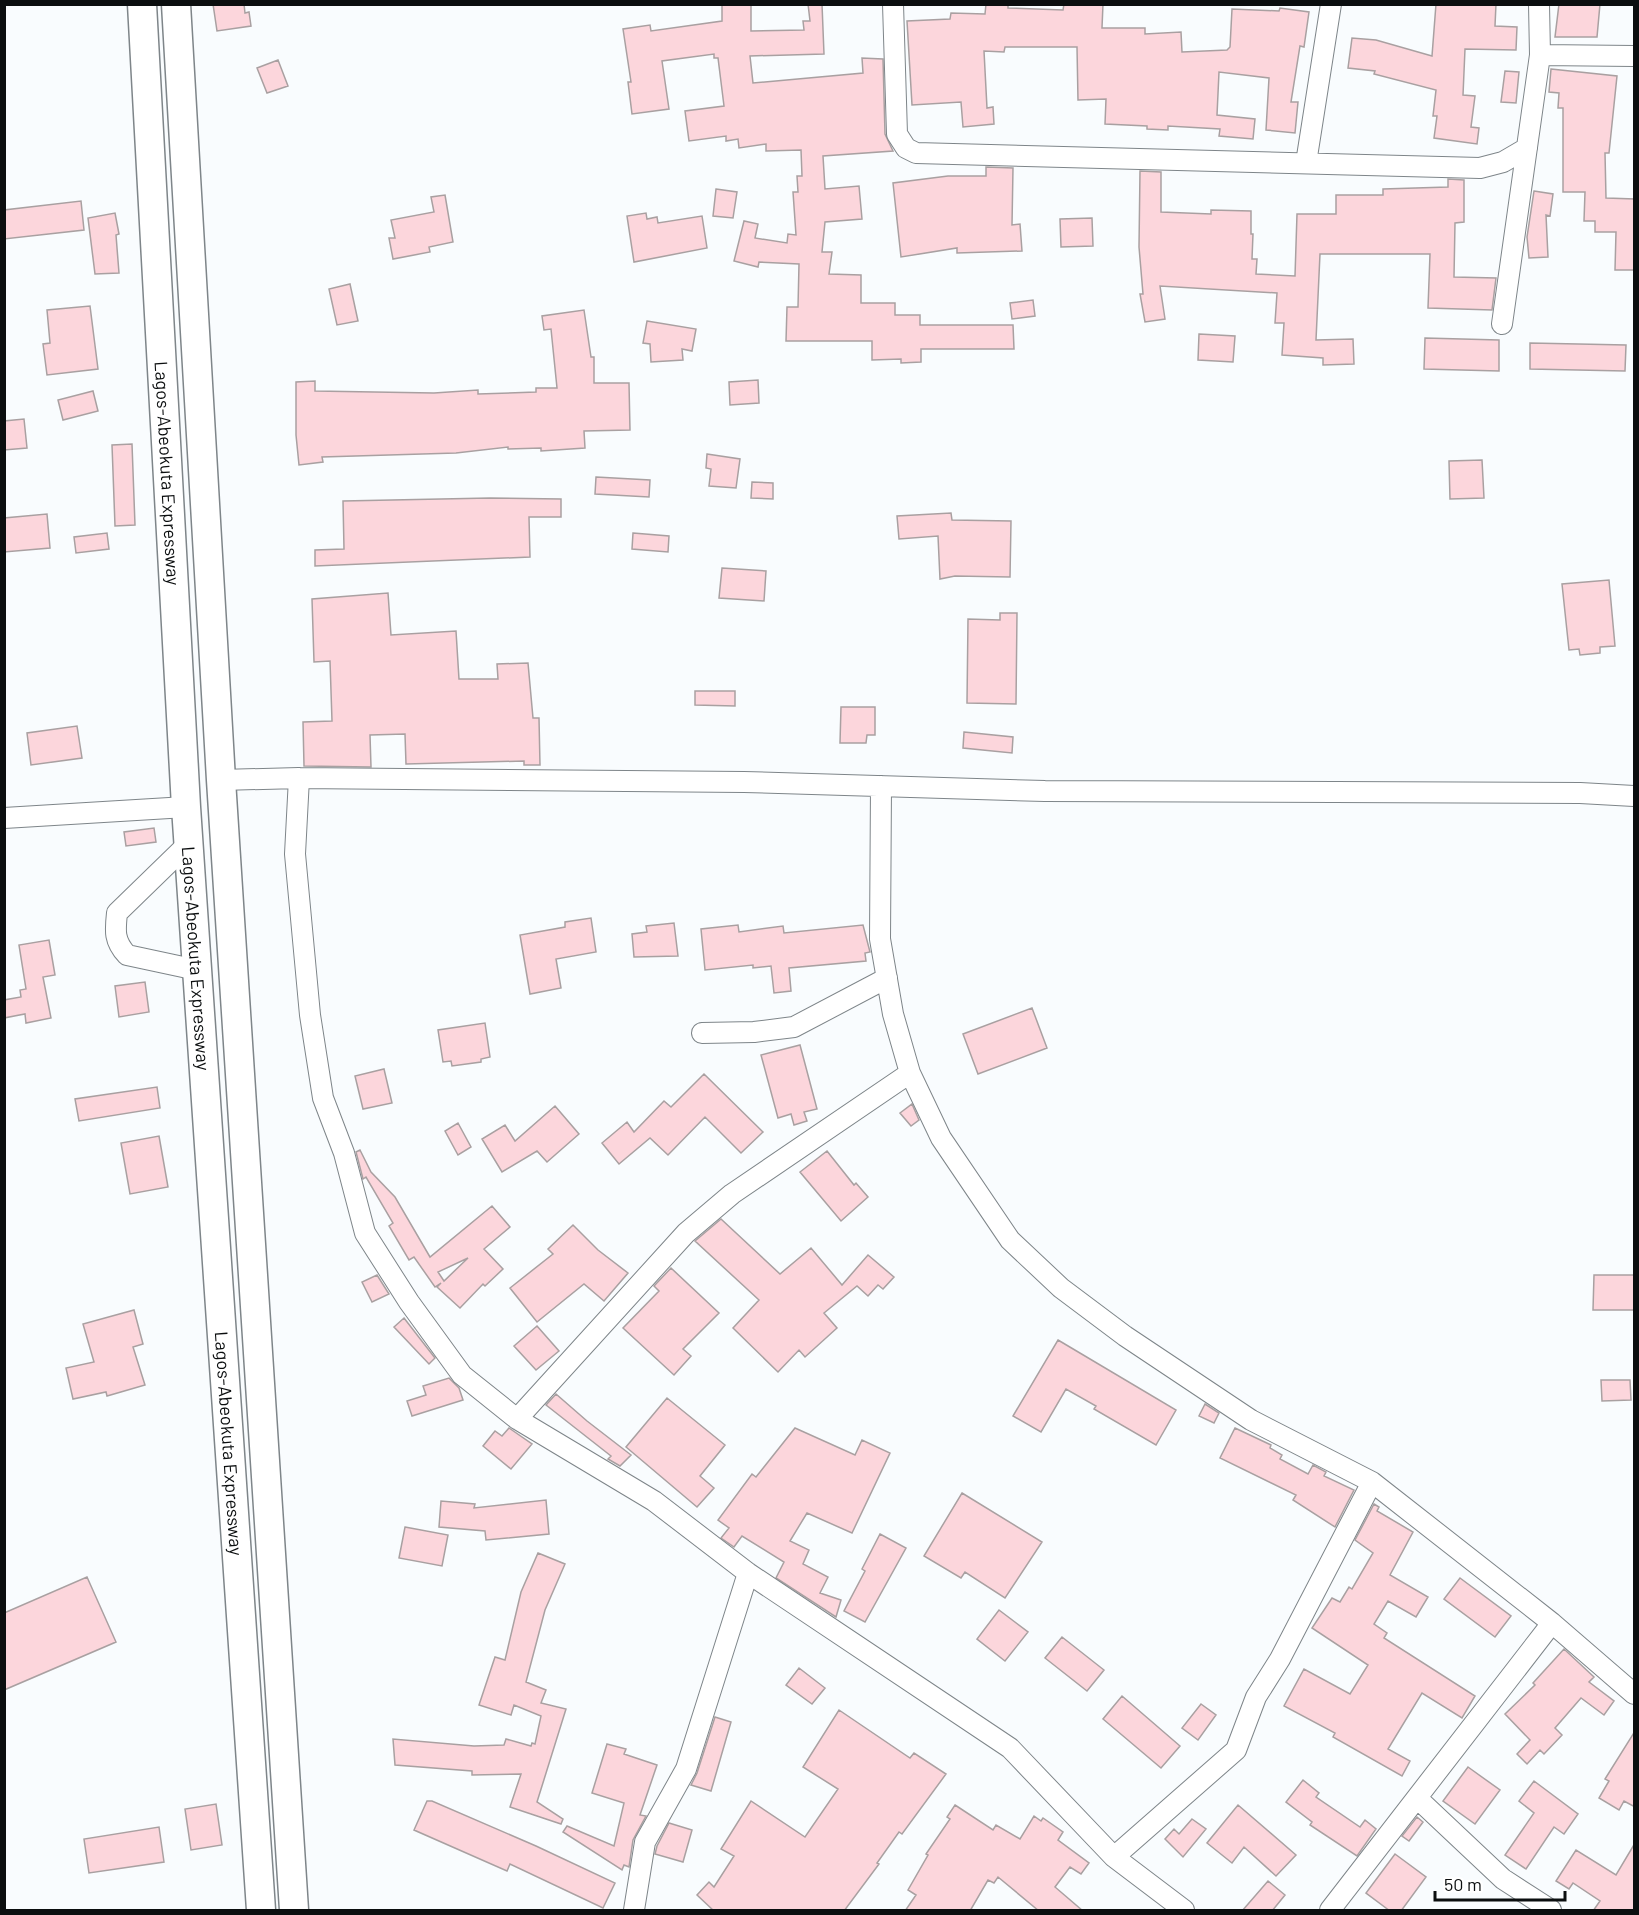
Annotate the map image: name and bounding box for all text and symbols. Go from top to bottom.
street label: Lagos-Abeokuta Expressway [151,360,185,586]
street label: Lagos-Abeokuta Expressway [178,846,215,1071]
street label: Lagos-Abeokuta Expressway [211,1330,248,1556]
scale bar [1435,1864,1566,1902]
text: 50 m [1444,1873,1482,1895]

